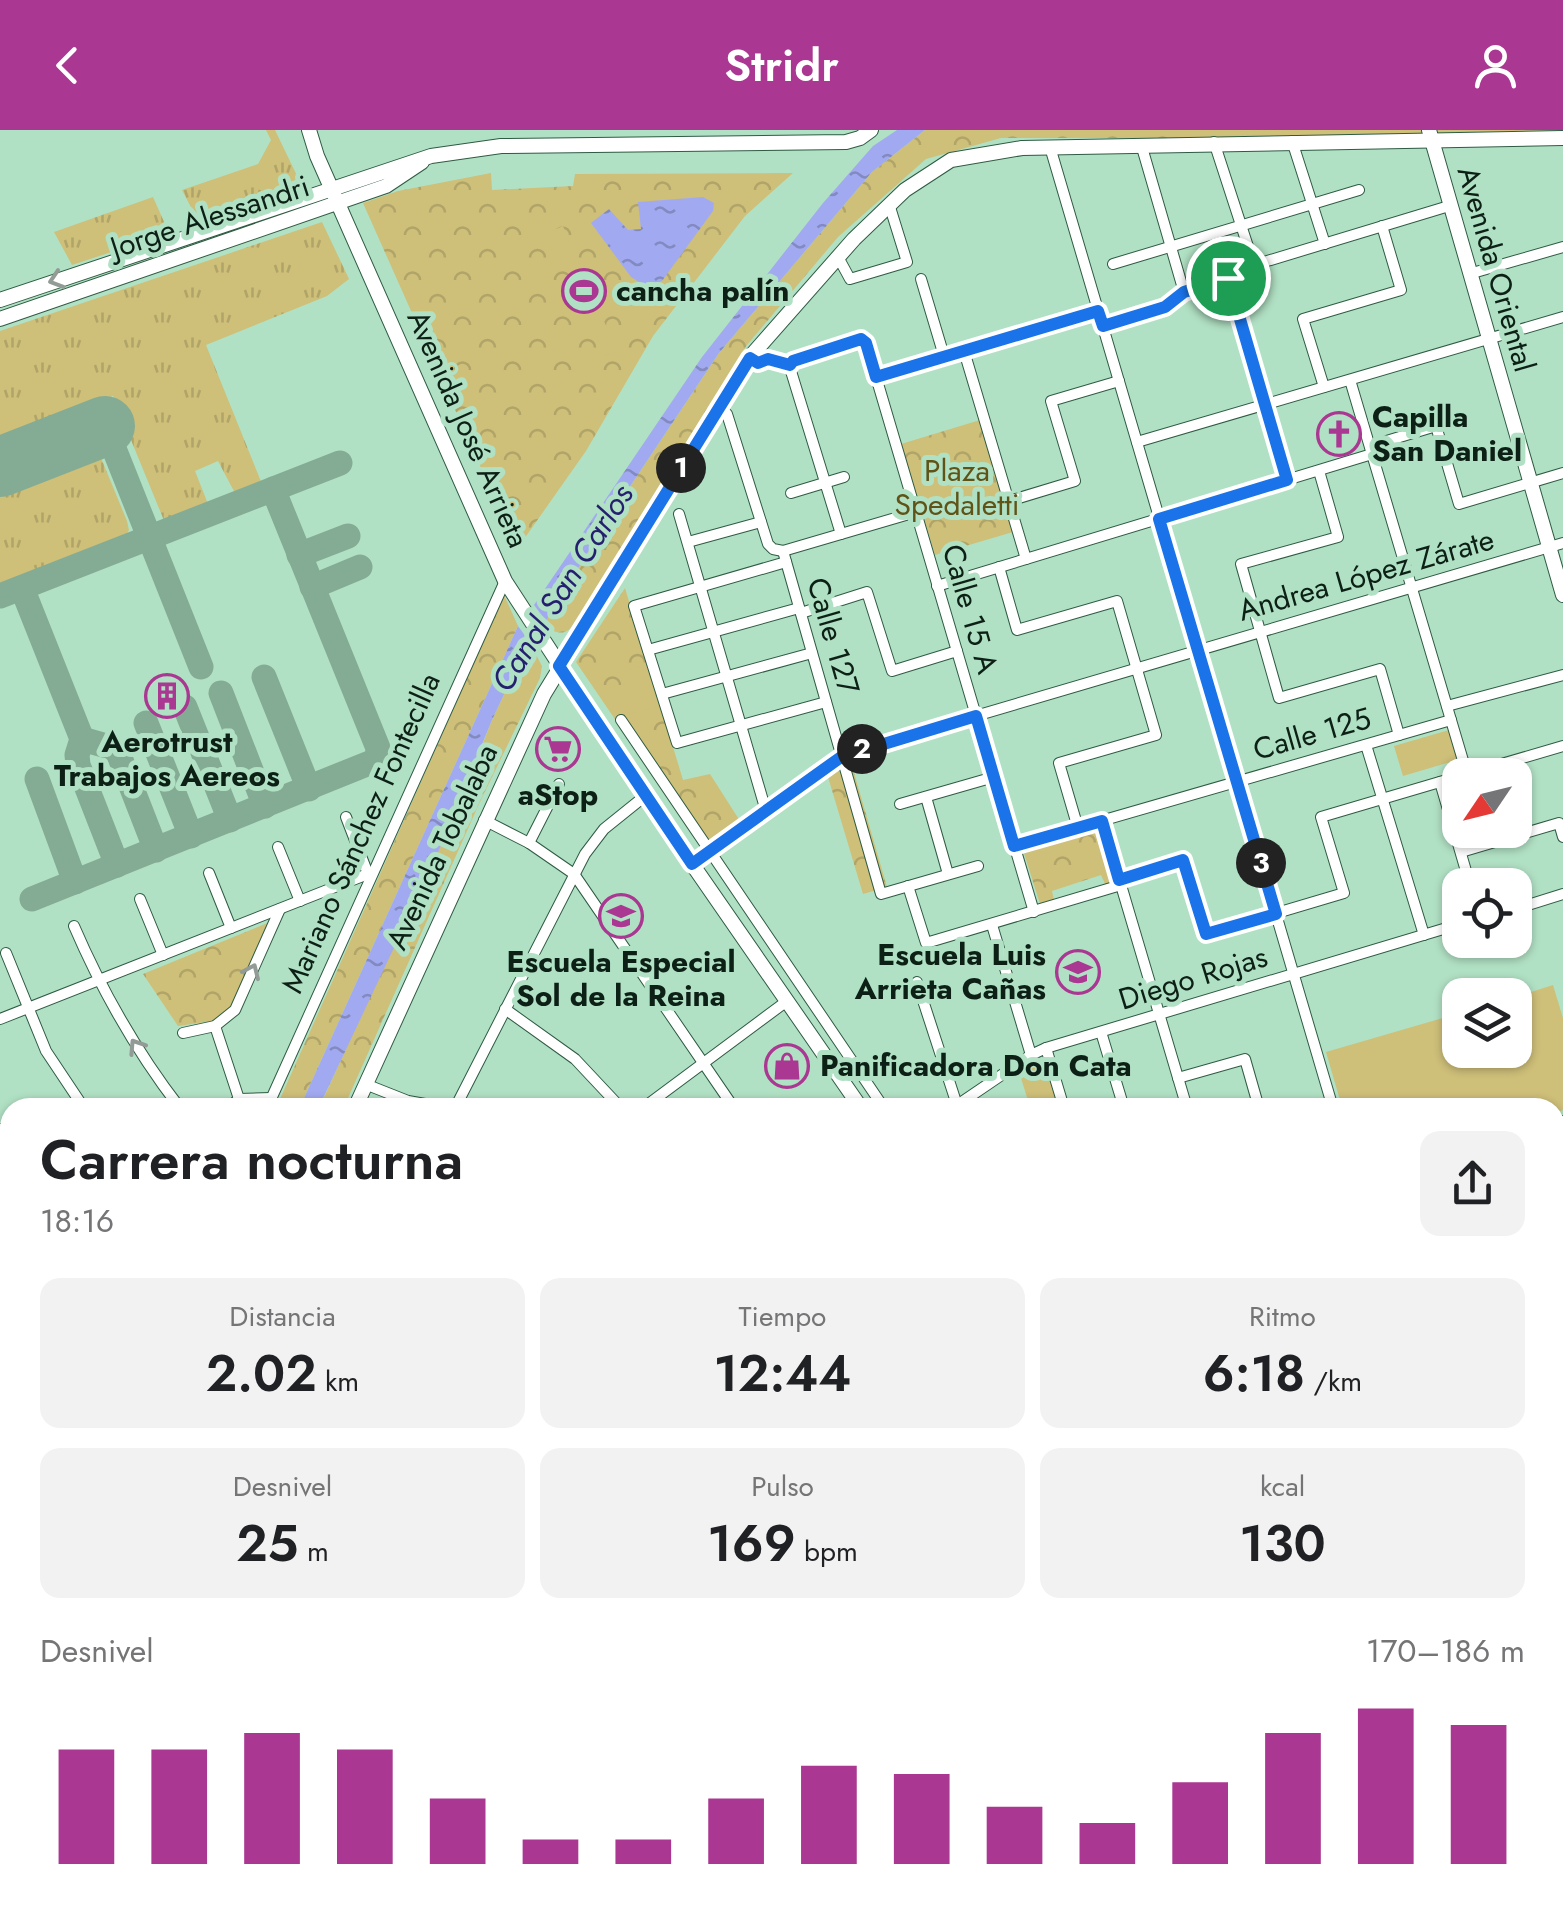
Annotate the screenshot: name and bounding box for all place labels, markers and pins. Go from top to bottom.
pin [1186,236,1271,321]
sports icon: cancha palín [561,268,607,314]
place label: cancha palín [616,269,790,312]
place label: Capilla San Daniel [1372,395,1522,472]
church icon: Capilla San Daniel [1316,411,1362,457]
pin: 1 [656,443,706,493]
building icon: Aerotrust Trabajos Aereos [144,673,190,719]
place label: Aerotrust Trabajos Aereos [54,720,280,797]
pin: 2 [837,724,887,774]
supermarket icon: aStop [535,726,581,772]
place label: aStop [518,773,598,816]
pin: 3 [1236,838,1286,888]
school or university icon: Escuela Especial Sol de la Reina [598,893,644,939]
place label: Escuela Luis Arrieta Cañas [854,933,1046,1010]
place label: Escuela Especial Sol de la Reina [506,940,736,1017]
school or university icon: Escuela Luis Arrieta Cañas [1055,949,1101,995]
shop icon: Panificadora Don Cata [764,1043,810,1089]
place label: Panificadora Don Cata [820,1044,1132,1087]

